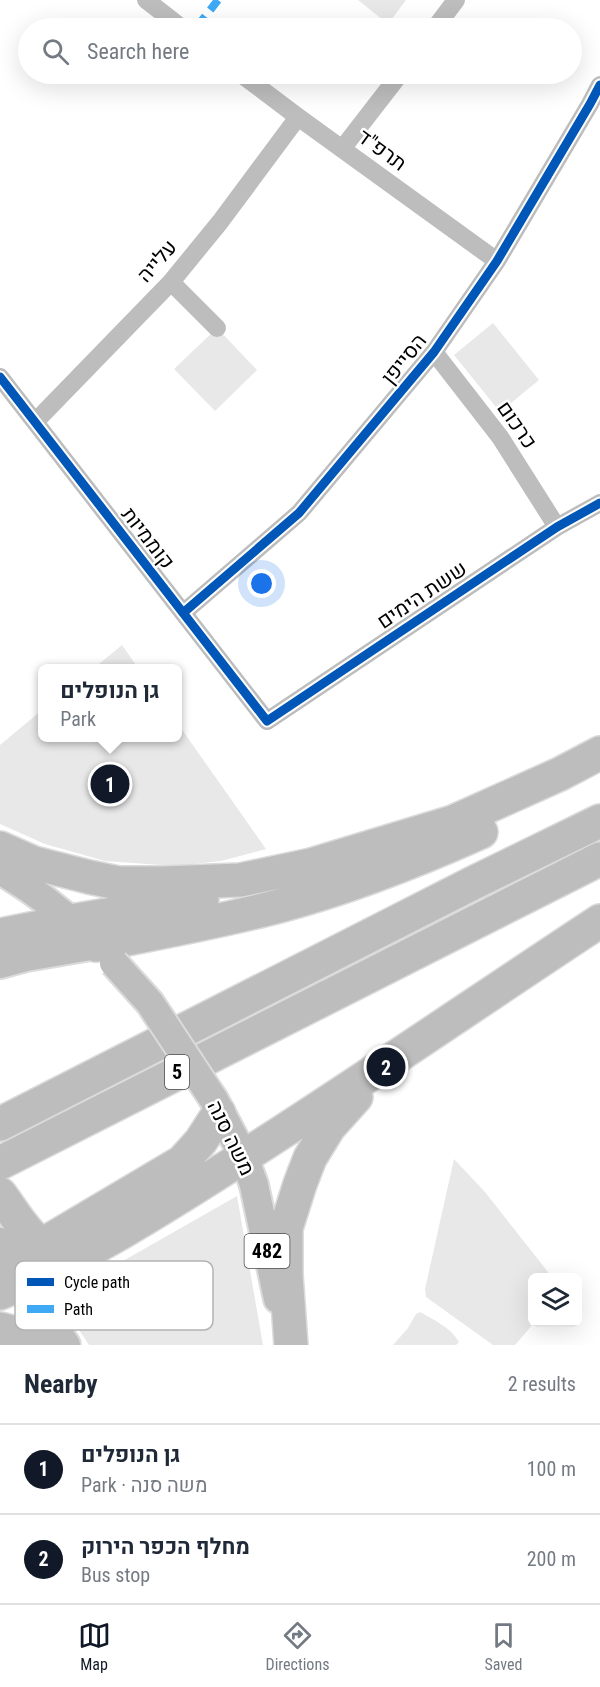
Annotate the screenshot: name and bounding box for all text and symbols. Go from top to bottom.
search box [18,18,582,84]
icon: search [39,35,72,68]
text: Search here [87,39,189,64]
street label: תרפ"ד [353,124,411,176]
street label: עלייה [132,235,182,287]
street label: הסייפן [377,329,431,389]
street label: כרכום [492,397,542,453]
street label: קוממיות [117,502,179,574]
street label: ששת הימים [373,556,471,634]
your location [247,569,276,598]
popup [38,664,182,742]
text: גן הנופלים [60,678,160,703]
text: Park [60,707,96,731]
pin: 1 [90,762,130,806]
pin: 2 [366,1044,406,1090]
road number: 5 [165,1055,189,1089]
street label: משה סנה [203,1097,259,1179]
road number: 482 [244,1234,290,1268]
legend [15,1261,213,1330]
text: Cycle path [64,1273,130,1292]
map controls [528,1273,582,1327]
button: layers [528,1273,582,1327]
text: Path [64,1300,93,1319]
text: Nearby [24,1369,98,1399]
text: 2 results [508,1372,576,1396]
text: גן הנופלים [81,1442,180,1467]
text: 1 [38,1457,49,1481]
text: 100 m [527,1457,576,1481]
text: Park · משה סנה [81,1473,207,1497]
text: מחלף הכפר הירוק [81,1534,250,1559]
text: 2 [38,1547,49,1571]
text: 200 m [527,1547,576,1571]
text: Bus stop [81,1563,150,1587]
tab: Map [78,1619,111,1674]
tab: Directions [266,1619,329,1674]
tab: Saved [484,1619,522,1674]

